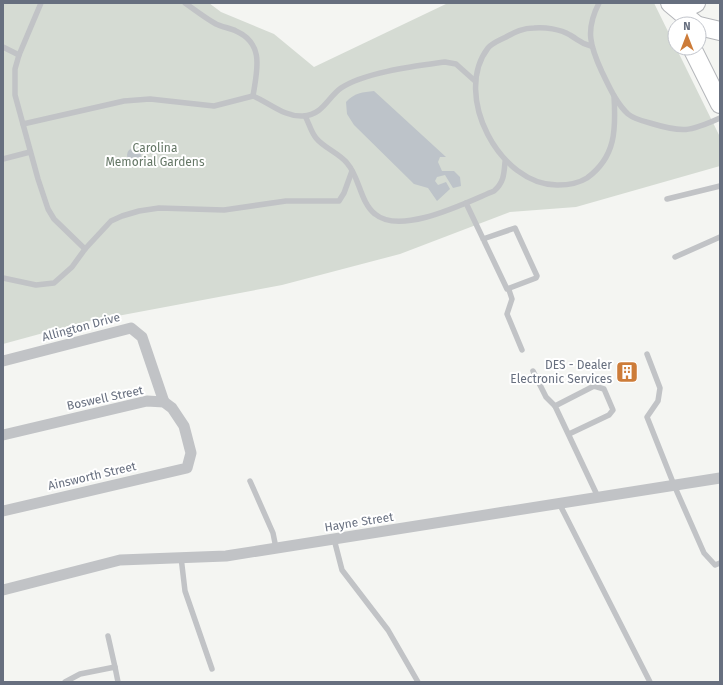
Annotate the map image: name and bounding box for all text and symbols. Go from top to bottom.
north arrow [667,16,707,56]
text: N [683,20,691,33]
park label: Carolina Memorial Gardens [105,141,205,169]
street label: Allington Drive [41,310,121,344]
place label: DES - Dealer Electronic Services [510,358,612,386]
building icon: DES - Dealer Electronic Services [614,359,640,385]
street label: Boswell Street [66,383,145,413]
street label: Ainsworth Street [46,459,138,493]
street label: Hayne Street [323,510,395,534]

